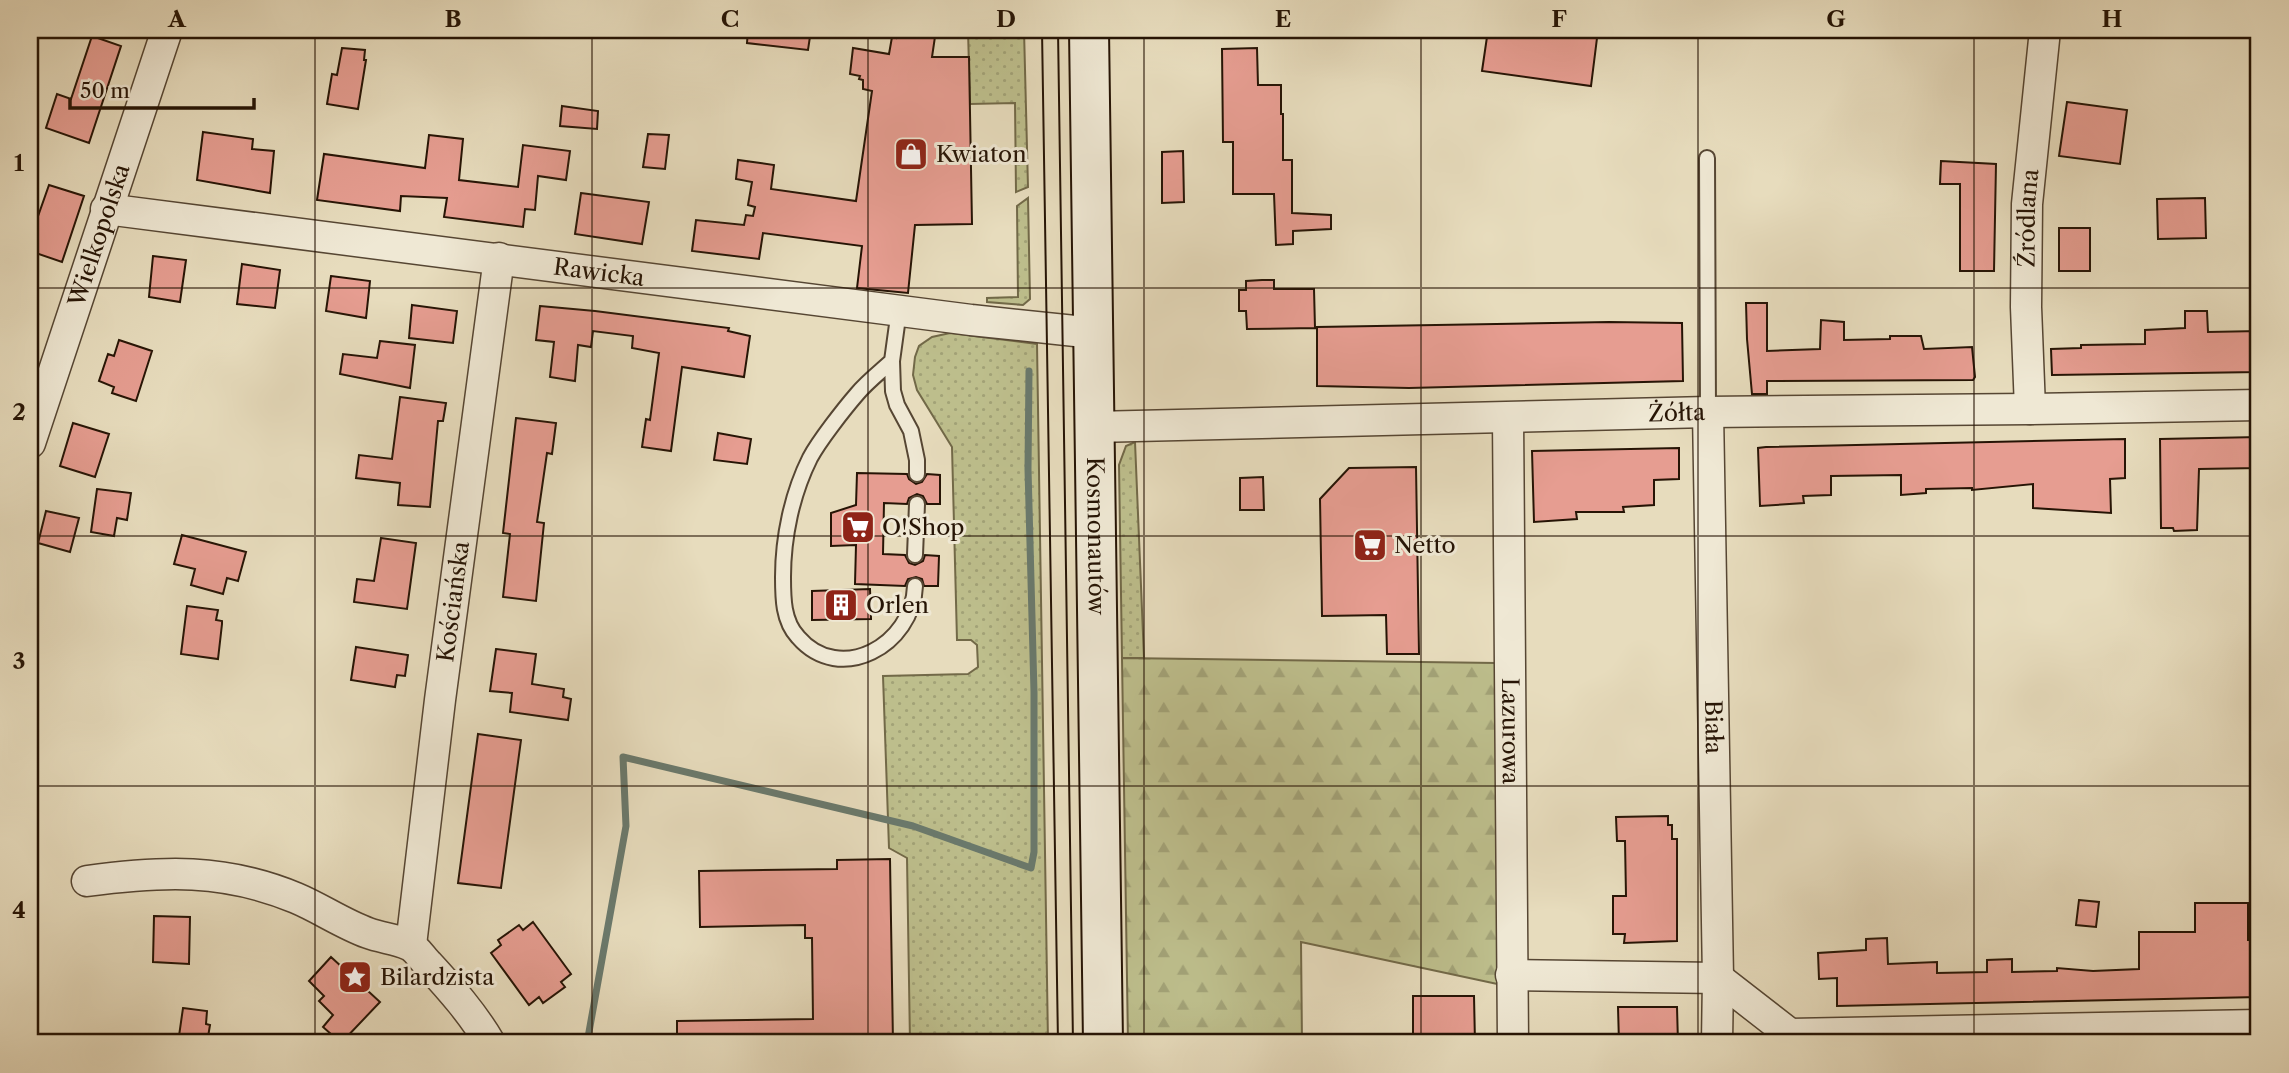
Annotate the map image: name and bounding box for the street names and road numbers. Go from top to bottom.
street label: Wielkopolska [62,159,136,311]
street label: Źródlana [2012,167,2045,268]
street label: Rawicka [552,253,647,292]
street label: Żółta [1648,398,1706,427]
street label: Kosmonautów [1081,457,1111,616]
street label: Kościańska [431,539,475,664]
street label: Lazurowa [1496,678,1525,785]
street label: Biała [1699,700,1728,755]

